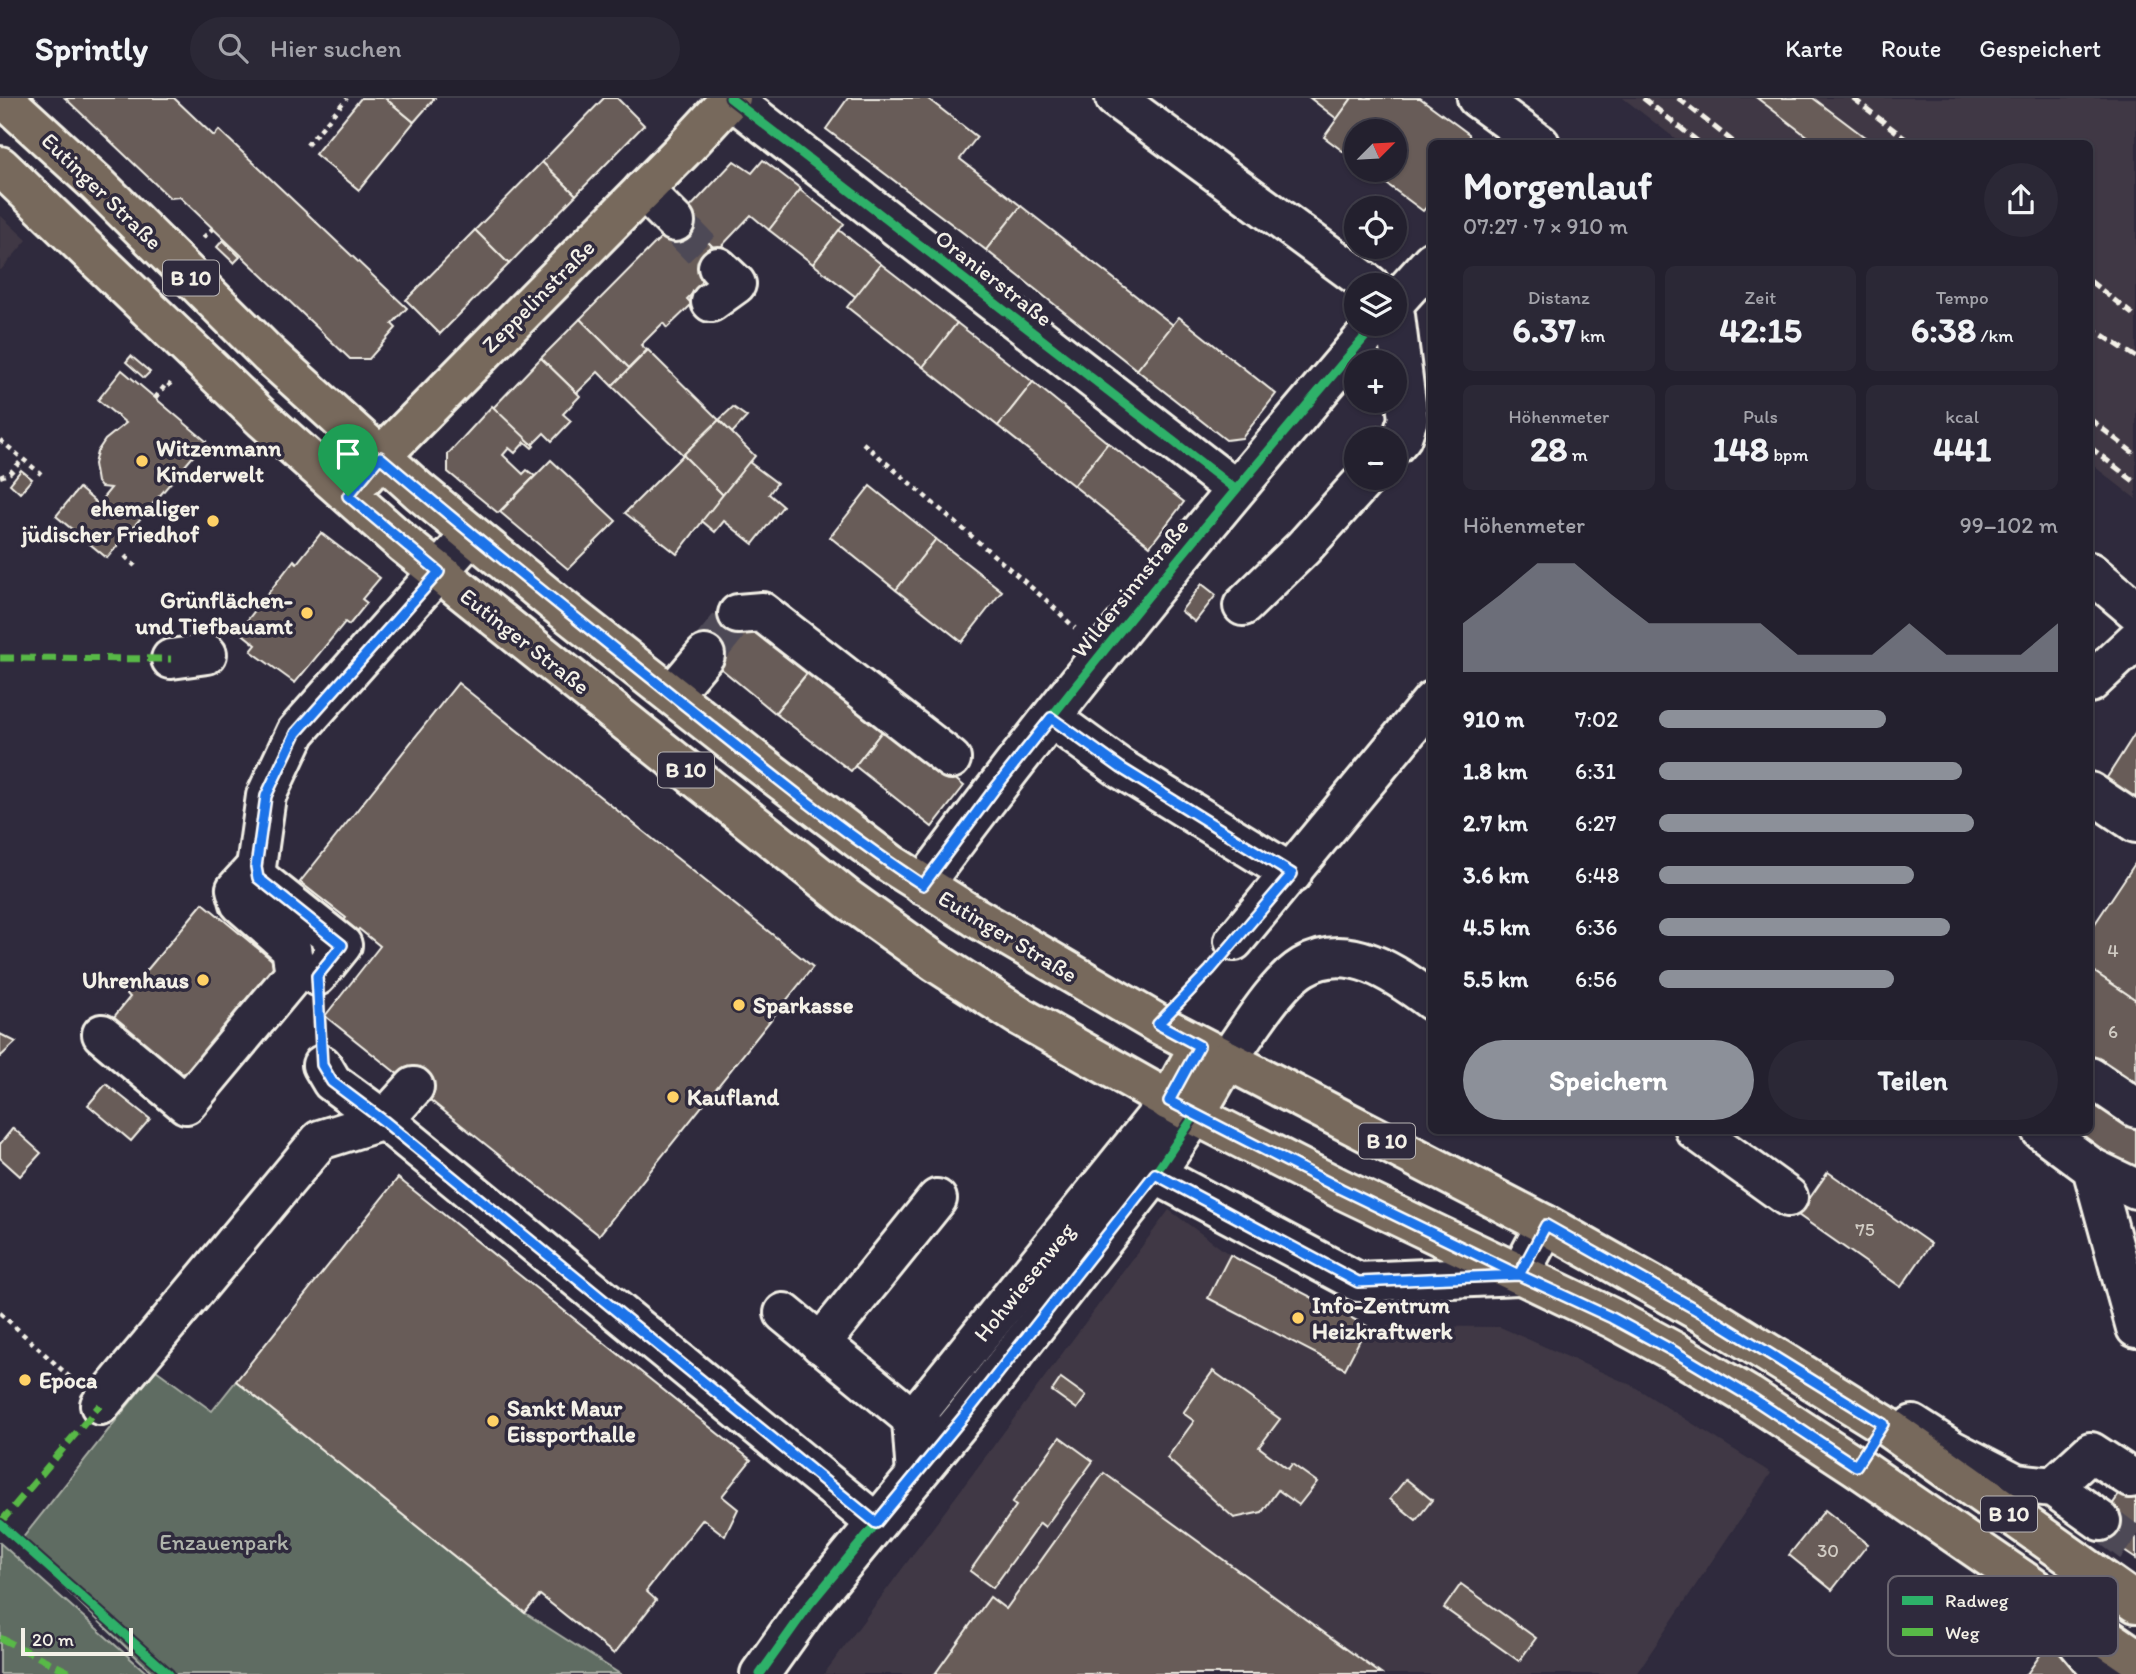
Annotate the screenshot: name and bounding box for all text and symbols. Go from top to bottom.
search box [190,17,680,80]
text: Sprintly [35,29,148,68]
icon: search [214,29,252,67]
text: Hier suchen [270,32,402,64]
text: Karte [1785,34,1843,63]
text: Route [1881,34,1941,63]
text: Gespeichert [1979,34,2101,63]
north arrow [1344,119,1407,182]
map controls [1344,119,1407,490]
street label: Eutinger Straße [36,126,168,256]
text: Morgenlauf [1463,163,1652,209]
button: share [1984,163,2058,237]
button: locate [1344,196,1407,259]
text: 07:27 · 7 × 910 m [1463,212,1628,240]
street label: Oranierstraße [930,224,1058,332]
street label: Zeppelinstraße [475,233,601,359]
road number: B 10 [163,260,219,296]
button: layers [1344,273,1407,336]
text: Distanz [1528,286,1590,309]
text: Zeit [1745,286,1776,309]
text: Tempo [1936,286,1989,309]
text: 6.37 [1512,309,1576,351]
text: 42:15 [1719,309,1802,351]
text: 6:38 [1911,309,1976,351]
text: km [1576,324,1605,347]
text: /km [1976,324,2014,347]
button: + [1344,350,1407,413]
text: Höhenmeter [1508,405,1609,428]
text: Puls [1743,405,1778,428]
text: kcal [1945,405,1979,428]
pin [318,424,378,496]
button: − [1344,427,1407,490]
text: 28 [1530,428,1567,470]
text: 148 [1712,428,1769,470]
text: 441 [1933,428,1991,470]
place label: Witzenmann Kinderwelt [156,434,282,488]
icon: arrive [329,435,367,473]
text: m [1567,443,1588,466]
text: bpm [1769,443,1808,466]
marker: Witzenmann Kinderwelt [134,453,150,469]
place label: ehemaliger jüdischer Friedhof [21,494,200,548]
text: Höhenmeter [1463,511,1585,539]
text: 99–102 m [1960,511,2058,539]
marker: ehemaliger jüdischer Friedhof [205,513,221,529]
street label: Wildersinnstraße [1065,513,1195,663]
street label: Eutinger Straße [455,582,595,700]
place label: Grünflächen- und Tiefbauamt [135,586,293,640]
marker: Grünflächen- und Tiefbauamt [299,605,315,621]
text: 910 m [1463,705,1524,733]
text: 7:02 [1575,705,1618,733]
road number: B 10 [658,752,714,788]
text: 1.8 km [1463,757,1528,785]
text: 6:31 [1575,757,1616,785]
text: 2.7 km [1463,809,1528,837]
text: 6:27 [1575,809,1616,837]
text: 3.6 km [1463,861,1529,889]
text: 6:48 [1575,861,1619,889]
street label: Eutinger Straße [934,884,1082,988]
text: 4.5 km [1463,913,1530,941]
text: 6:36 [1575,913,1618,941]
house number: 4 [2107,939,2119,962]
text: 5.5 km [1463,965,1528,993]
text: 6:56 [1575,965,1617,993]
place label: Uhrenhaus [82,966,189,994]
marker: Uhrenhaus [195,972,211,988]
place label: Sparkasse [753,991,854,1019]
marker: Sparkasse [731,997,747,1013]
house number: 6 [2108,1020,2118,1043]
button: Speichern [1463,1040,1754,1120]
button: Teilen [1768,1040,2058,1120]
place label: Kaufland [687,1083,779,1111]
marker: Kaufland [665,1089,681,1105]
road number: B 10 [1359,1124,1415,1158]
street label: Hohwiesenweg [967,1217,1081,1347]
house number: 75 [1855,1218,1875,1241]
place label: Info-Zentrum Heizkraftwerk [1312,1291,1453,1345]
marker: Info-Zentrum Heizkraftwerk [1290,1310,1306,1326]
place label: Epoca [39,1366,98,1394]
marker: Epoca [17,1372,33,1388]
place label: Sankt Maur Eissporthalle [507,1394,636,1448]
marker: Sankt Maur Eissporthalle [485,1413,501,1429]
road number: B 10 [1981,1496,2037,1532]
park label: Enzauenpark [159,1528,289,1556]
house number: 30 [1817,1539,1839,1562]
legend [1888,1576,2118,1656]
text: Radweg [1945,1589,2009,1612]
text: Weg [1945,1621,1980,1644]
scale bar [21,1625,133,1657]
text: 20 m [32,1628,74,1651]

